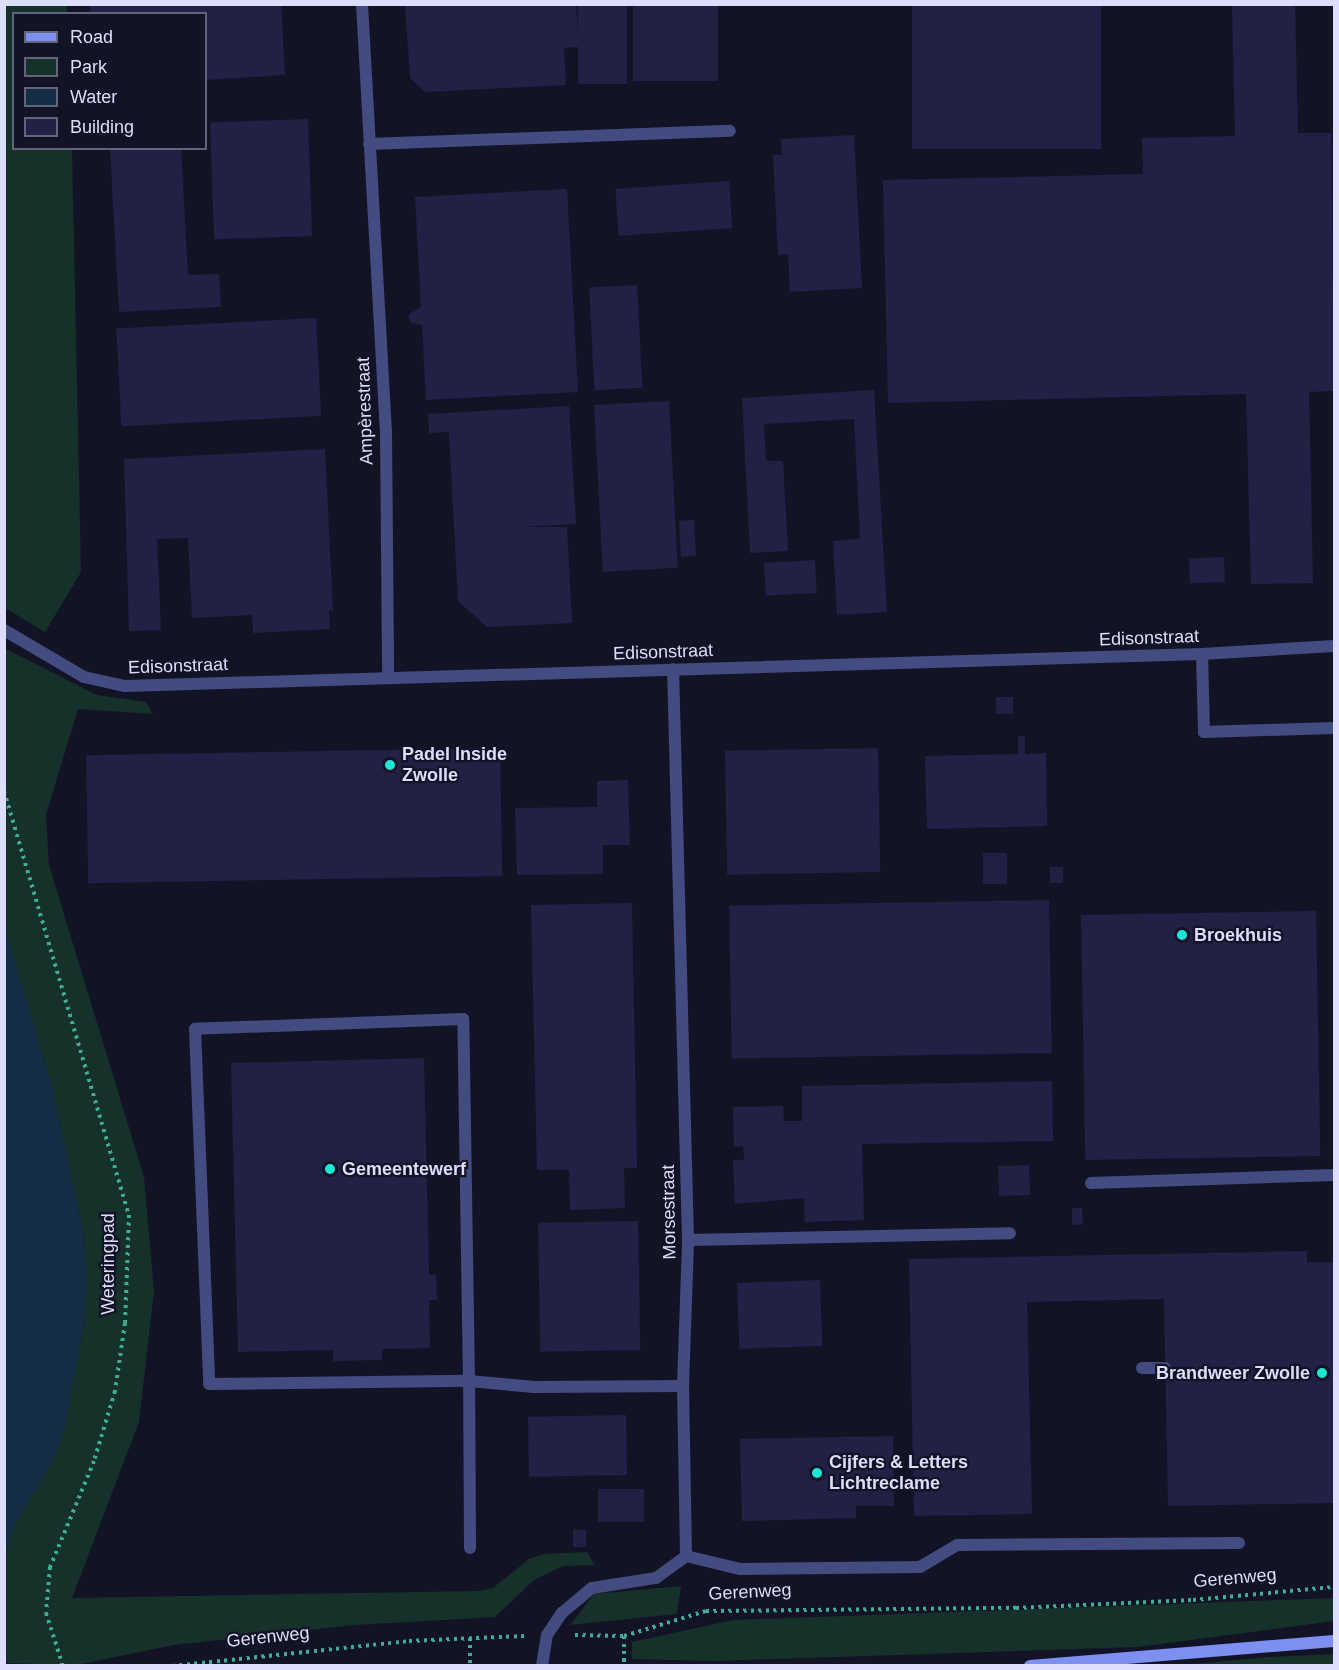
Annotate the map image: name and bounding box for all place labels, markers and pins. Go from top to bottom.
place label: Padel Inside Zwolle [402,744,507,786]
marker: Padel Inside Zwolle [383,758,397,772]
place label: Broekhuis [1194,924,1282,946]
marker: Broekhuis [1175,928,1189,942]
place label: Gemeentewerf [342,1158,466,1180]
marker: Gemeentewerf [323,1162,337,1176]
place label: Brandweer Zwolle [1156,1362,1310,1384]
marker: Brandweer Zwolle [1315,1366,1329,1380]
place label: Cijfers & Letters Lichtreclame [829,1452,968,1494]
marker: Cijfers & Letters Lichtreclame [810,1466,824,1480]

